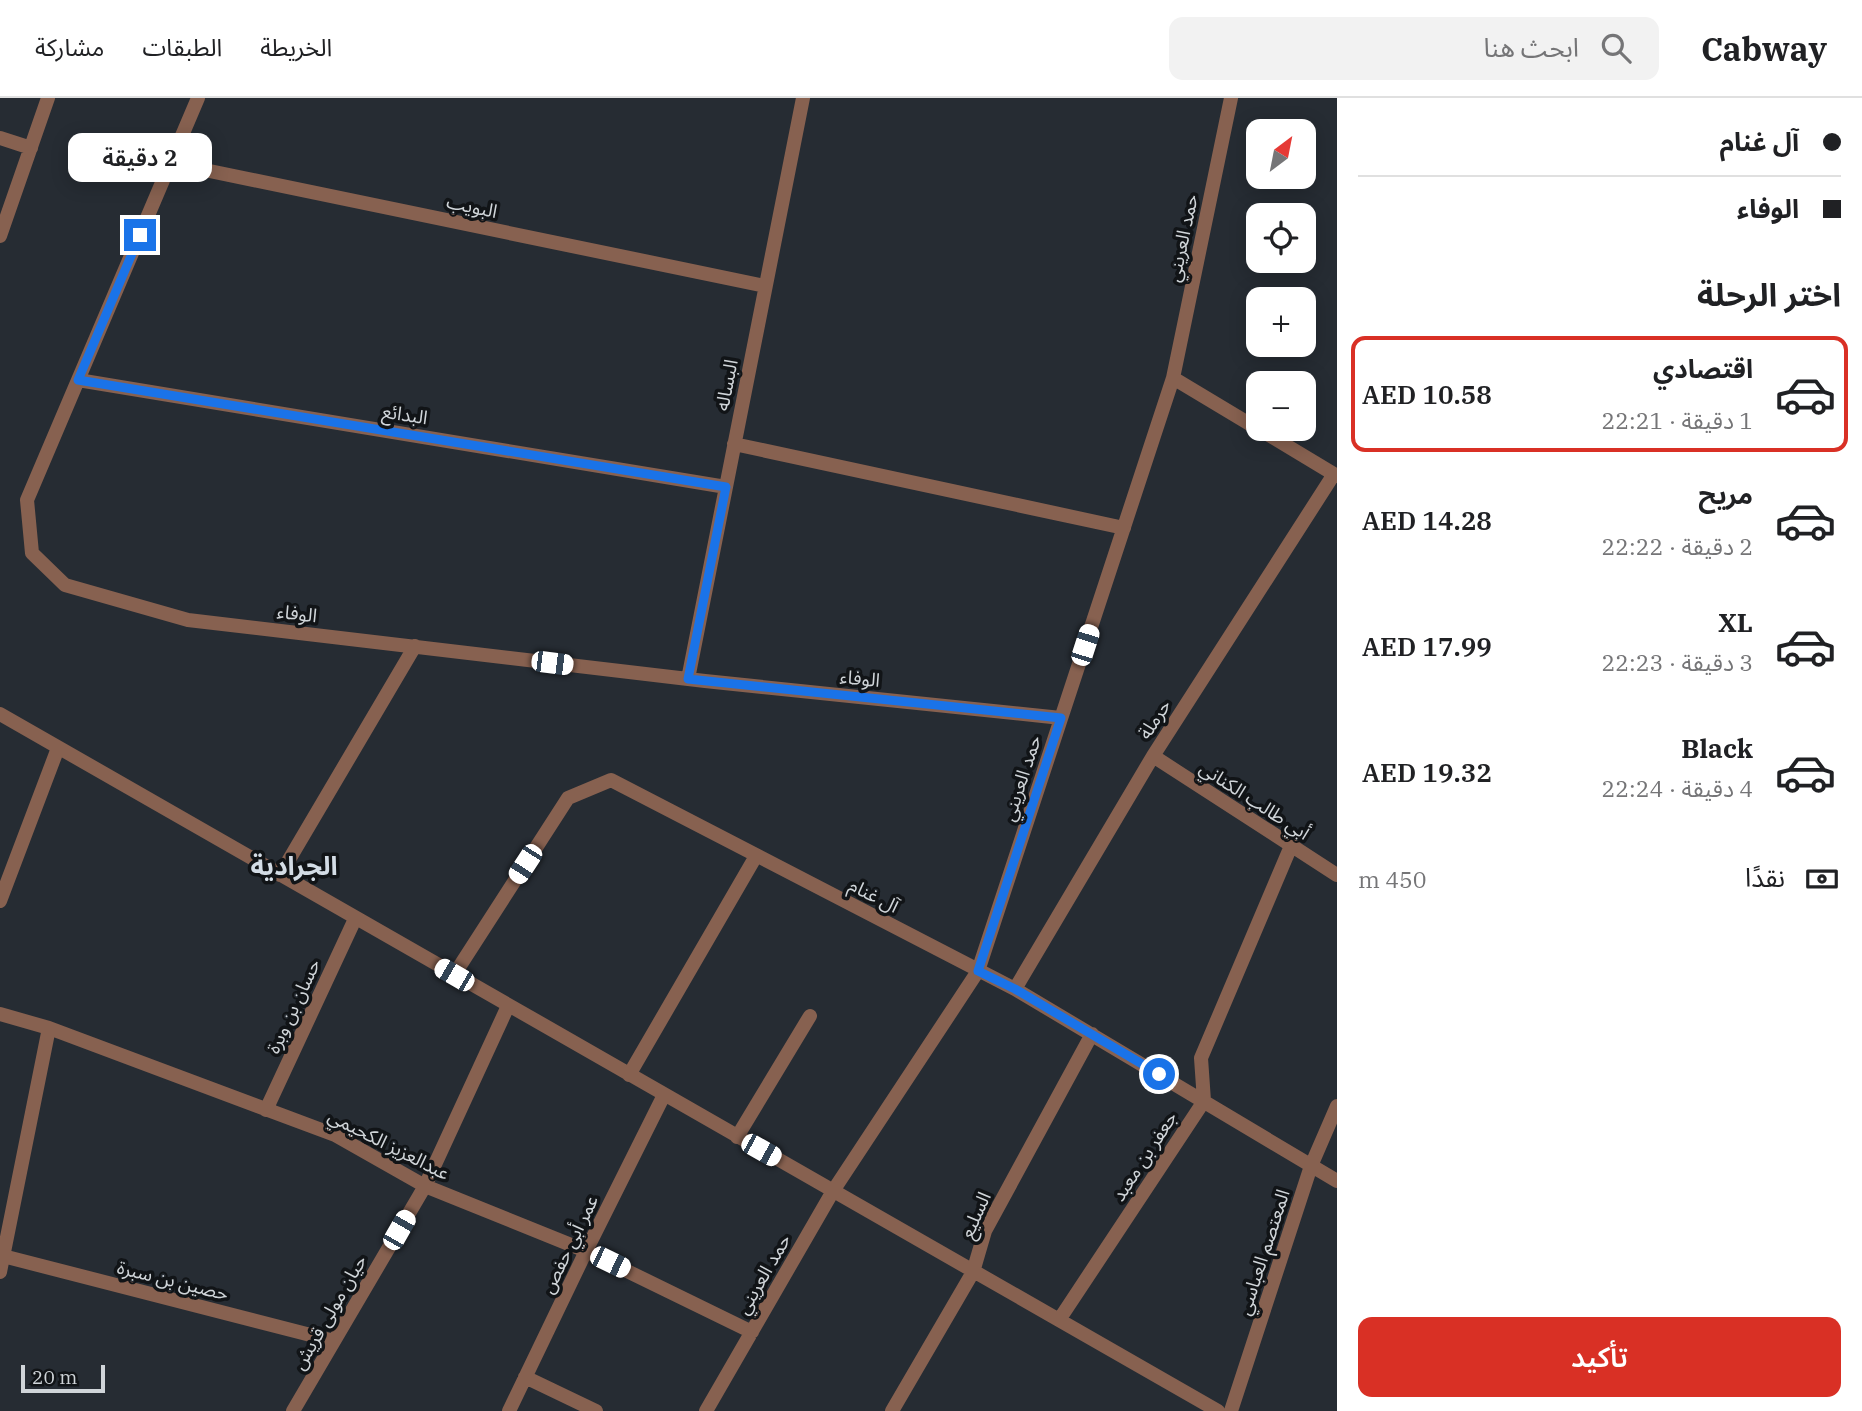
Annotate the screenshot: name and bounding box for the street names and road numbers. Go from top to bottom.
street label: البويب [444,189,500,223]
street label: حمد العريني [1161,192,1206,285]
street label: البساله [709,357,743,413]
street label: البدائع [380,399,430,432]
street label: الوفاء [276,599,318,627]
street label: الوفاء [839,664,881,692]
street label: حرملة [1132,694,1176,744]
street label: حمد العريني [996,732,1049,825]
street label: أبي طالب الكناني [1193,755,1315,848]
street label: آل غنام [844,872,904,921]
street label: حسان بن وبرة [261,955,325,1057]
street label: عبدالعزيز الكحيمي [323,1103,454,1188]
street label: جعفر بن معبد [1106,1107,1182,1205]
street label: المعتصم العباسي [1231,1186,1298,1319]
street label: السليع [954,1188,999,1243]
street label: عمر أبي حفص [535,1191,606,1299]
street label: حمد العريني [730,1229,799,1320]
street label: حيان مولى قريش [286,1250,372,1374]
street label: حصين بن سبرة [115,1255,231,1305]

